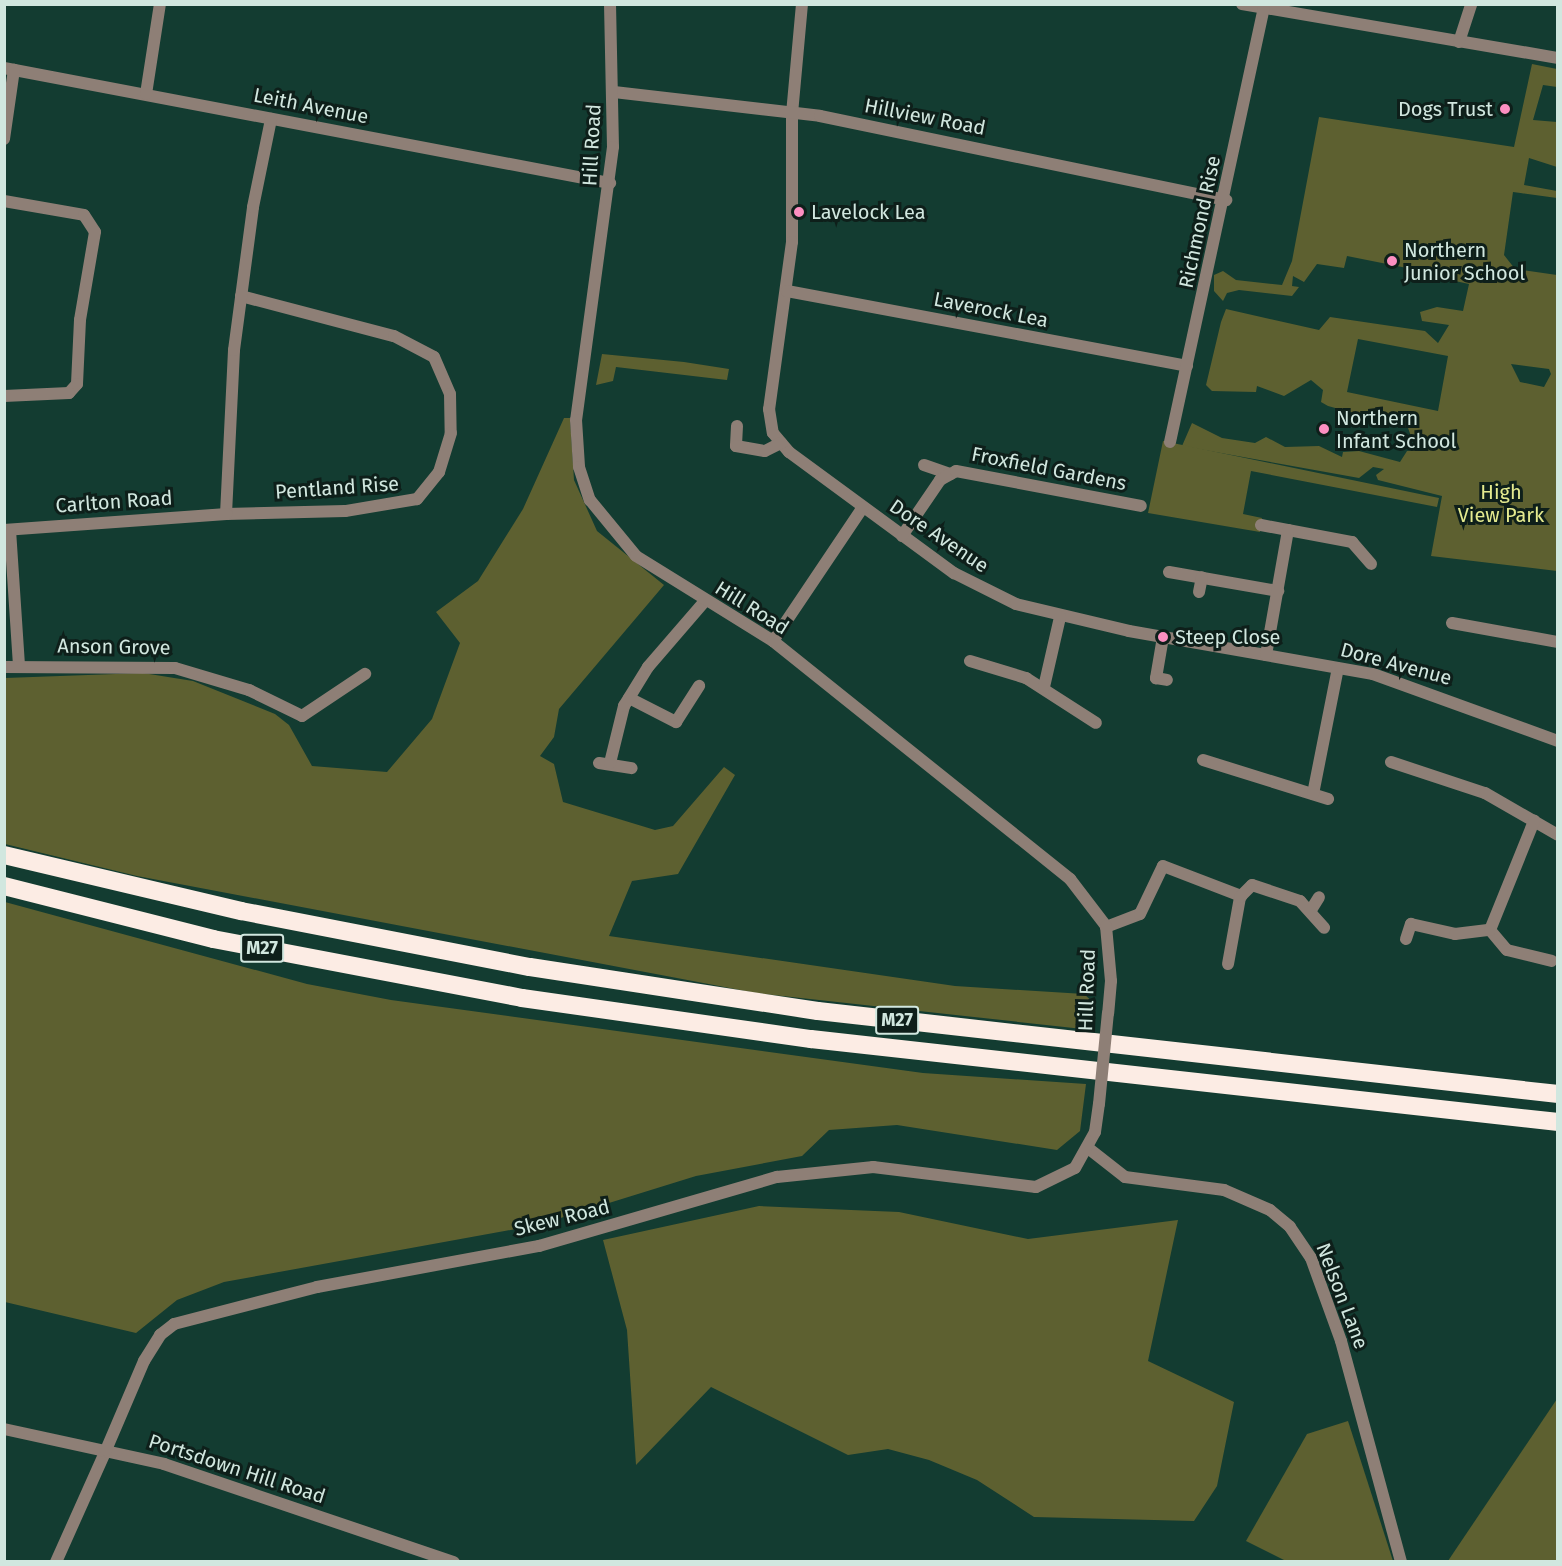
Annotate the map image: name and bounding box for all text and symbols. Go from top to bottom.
street label: Leith Avenue [251,83,371,129]
street label: Hillview Road [862,93,988,141]
place label: Dogs Trust [1398,97,1493,121]
marker: Dogs Trust [1498,102,1512,116]
street label: Hill Road [578,103,606,187]
street label: Richmond Rise [1174,154,1226,290]
place label: Lavelock Lea [811,200,926,224]
marker: Lavelock Lea [792,205,806,219]
place label: Northern Junior School [1404,238,1525,285]
marker: Northern Junior School [1385,254,1399,268]
street label: Laverock Lea [932,287,1050,333]
place label: Northern Infant School [1336,406,1456,453]
marker: Northern Infant School [1317,422,1331,436]
street label: Froxfield Gardens [969,442,1129,496]
street label: Pentland Rise [274,472,400,504]
park label: High View Park [1458,481,1544,528]
street label: Carlton Road [55,486,173,518]
street label: Dore Avenue [885,494,993,578]
street label: Hill Road [711,576,793,640]
place label: Steep Close [1175,625,1280,649]
marker: Steep Close [1156,630,1170,644]
street label: Anson Grove [57,634,171,660]
street label: Dore Avenue [1338,638,1454,690]
road number: M27 [240,933,284,963]
street label: Hill Road [1074,948,1100,1032]
road number: M27 [874,1005,920,1035]
street label: Skew Road [512,1195,612,1241]
street label: Nelson Lane [1311,1240,1373,1352]
street label: Portsdown Hill Road [146,1429,328,1509]

